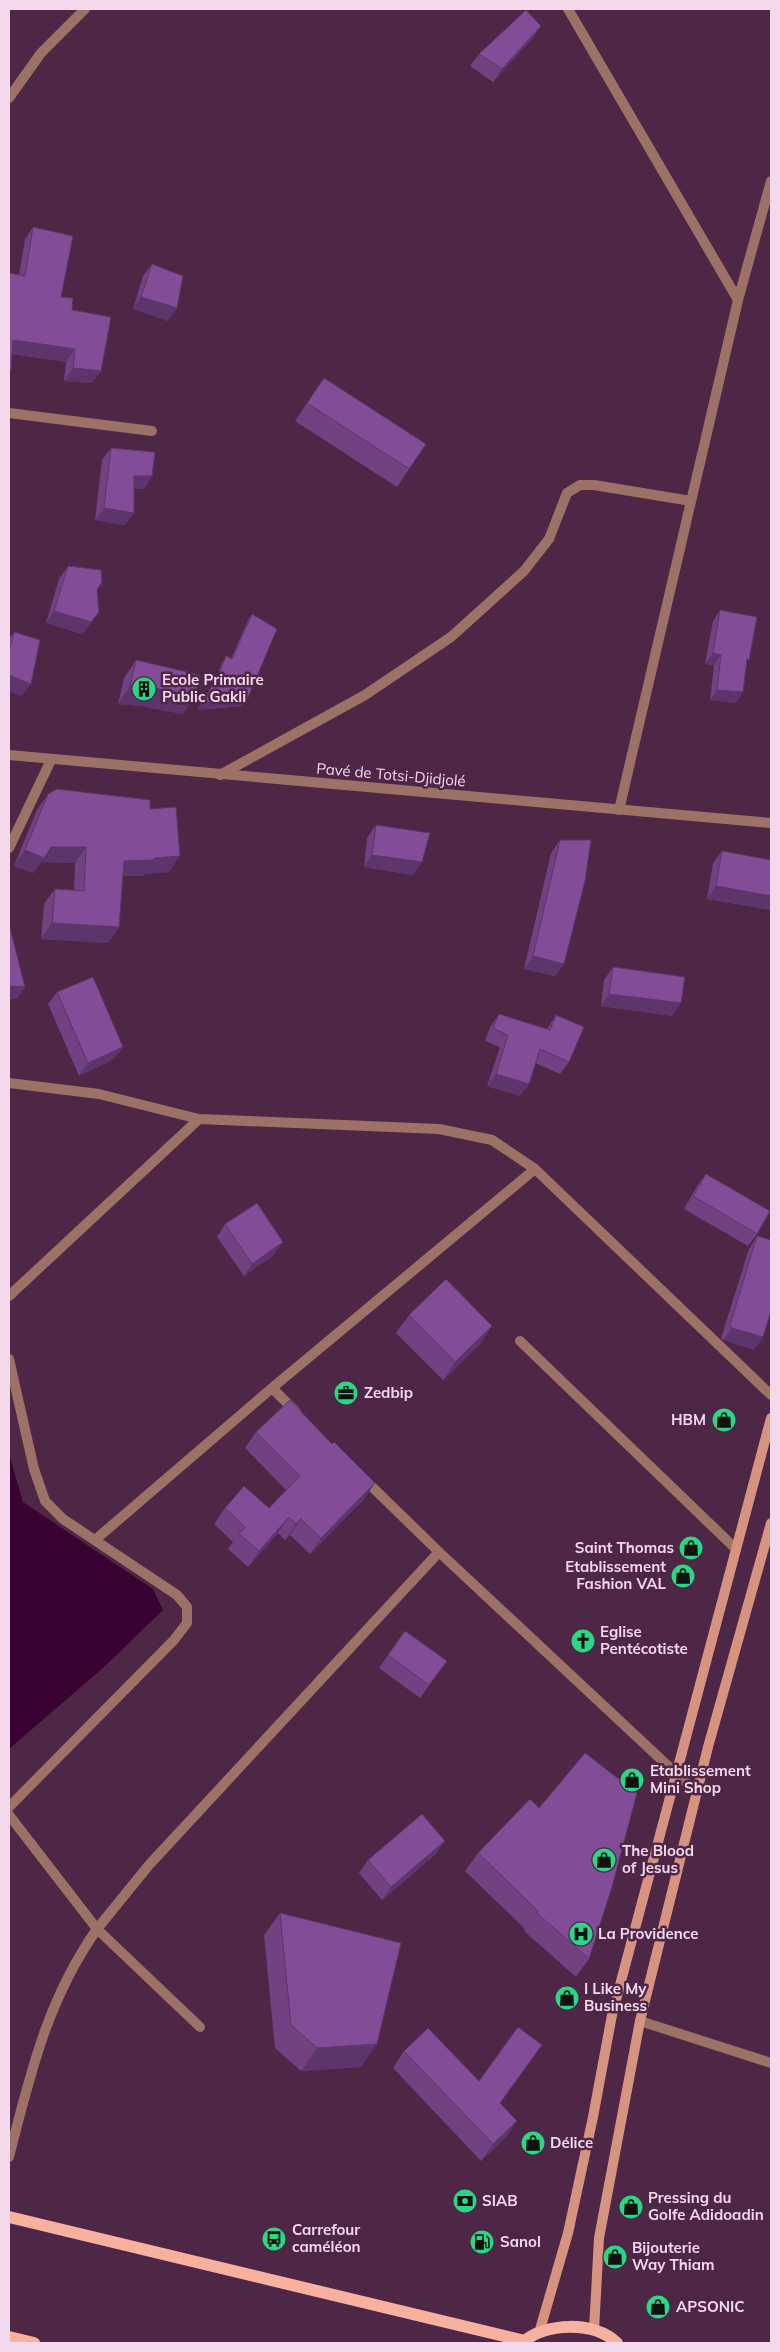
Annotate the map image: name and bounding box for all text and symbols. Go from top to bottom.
place label: Ecole Primaire Public Gakli [162,670,264,706]
building icon: Ecole Primaire Public Gakli [131,676,157,702]
street label: Pavé de Totsi-Djidjolé [316,759,466,790]
office icon: Zedbip [333,1380,359,1406]
place label: Zedbip [364,1383,413,1402]
shop icon: HBM [711,1407,737,1433]
place label: HBM [671,1410,706,1429]
shop icon: Saint Thomas [678,1535,704,1561]
place label: Saint Thomas [575,1538,674,1557]
place label: Etablissement Fashion VAL [565,1557,667,1593]
shop icon: Etablissement Fashion VAL [670,1563,696,1589]
place label: Eglise Pentécotiste [600,1622,688,1658]
church icon: Eglise Pentécotiste [570,1628,596,1654]
place label: Etablissement Mini Shop [650,1761,751,1797]
shop icon: Etablissement Mini Shop [619,1767,645,1793]
place label: The Blood of Jesus [622,1841,694,1877]
shop icon: The Blood of Jesus [591,1847,617,1873]
hospital icon: La Providence [568,1921,594,1947]
place label: La Providence [598,1924,698,1943]
place label: I Like My Business [584,1979,647,2015]
shop icon: I Like My Business [554,1985,580,2011]
shop icon: Délice [520,2130,546,2156]
place label: Délice [550,2133,593,2152]
bank icon: SIAB [452,2188,478,2214]
place label: Pressing du Golfe Adidoadin [648,2188,764,2224]
place label: SIAB [482,2191,518,2210]
shop icon: Pressing du Golfe Adidoadin [618,2194,644,2220]
place label: Carrefour caméléon [292,2220,361,2256]
bus stop icon: Carrefour caméléon [261,2226,287,2252]
fuel station icon: Sanol [469,2229,495,2255]
place label: Sanol [500,2232,541,2251]
place label: Bijouterie Way Thiam [632,2238,714,2274]
shop icon: Bijouterie Way Thiam [602,2244,628,2270]
shop icon: APSONIC [645,2294,671,2320]
place label: APSONIC [676,2297,745,2316]

